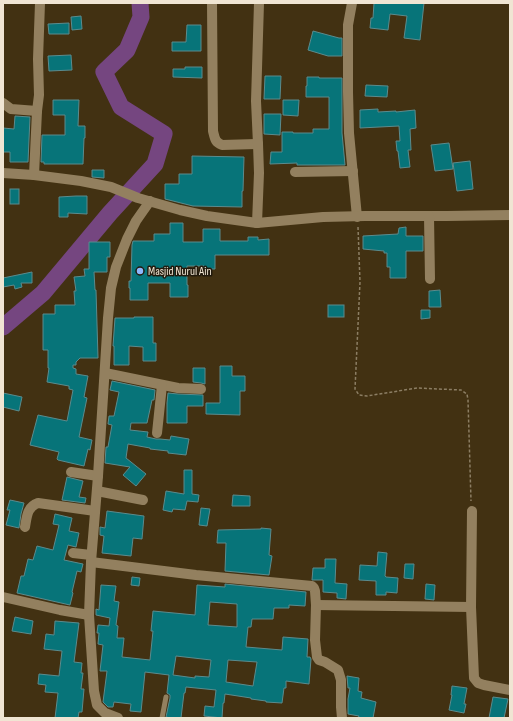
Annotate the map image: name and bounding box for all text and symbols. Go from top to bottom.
place label: Masjid Nurul Ain [148,264,212,279]
marker: Masjid Nurul Ain [135,266,145,276]

